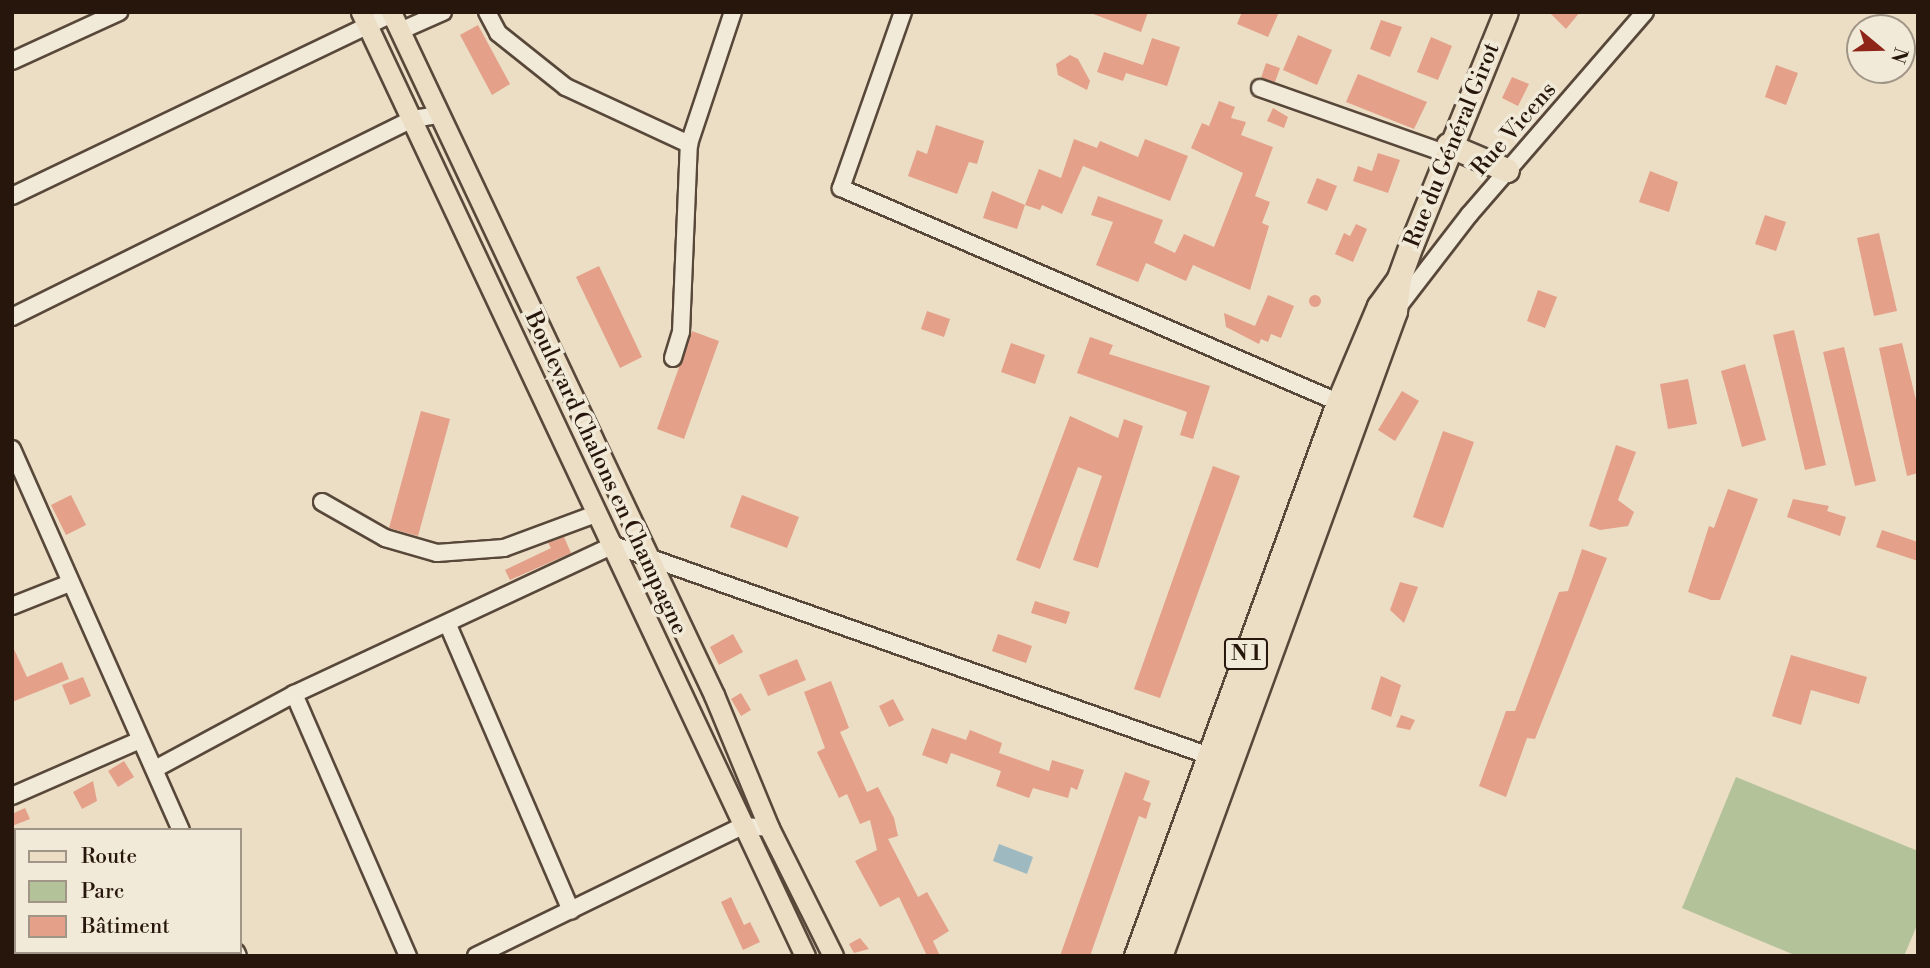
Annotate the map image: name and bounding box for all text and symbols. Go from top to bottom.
north arrow [1846,14,1916,84]
street label: Rue du Général Girot [1398,39,1506,251]
text: N [1885,44,1913,66]
street label: Rue Vicens [1466,77,1562,181]
street label: Boulevard Chalons en Champagne [519,307,693,639]
road number: N 1 [1223,636,1269,672]
legend [14,828,242,954]
text: Route [81,844,137,870]
text: Parc [81,879,124,905]
text: Bâtiment [81,914,170,940]

